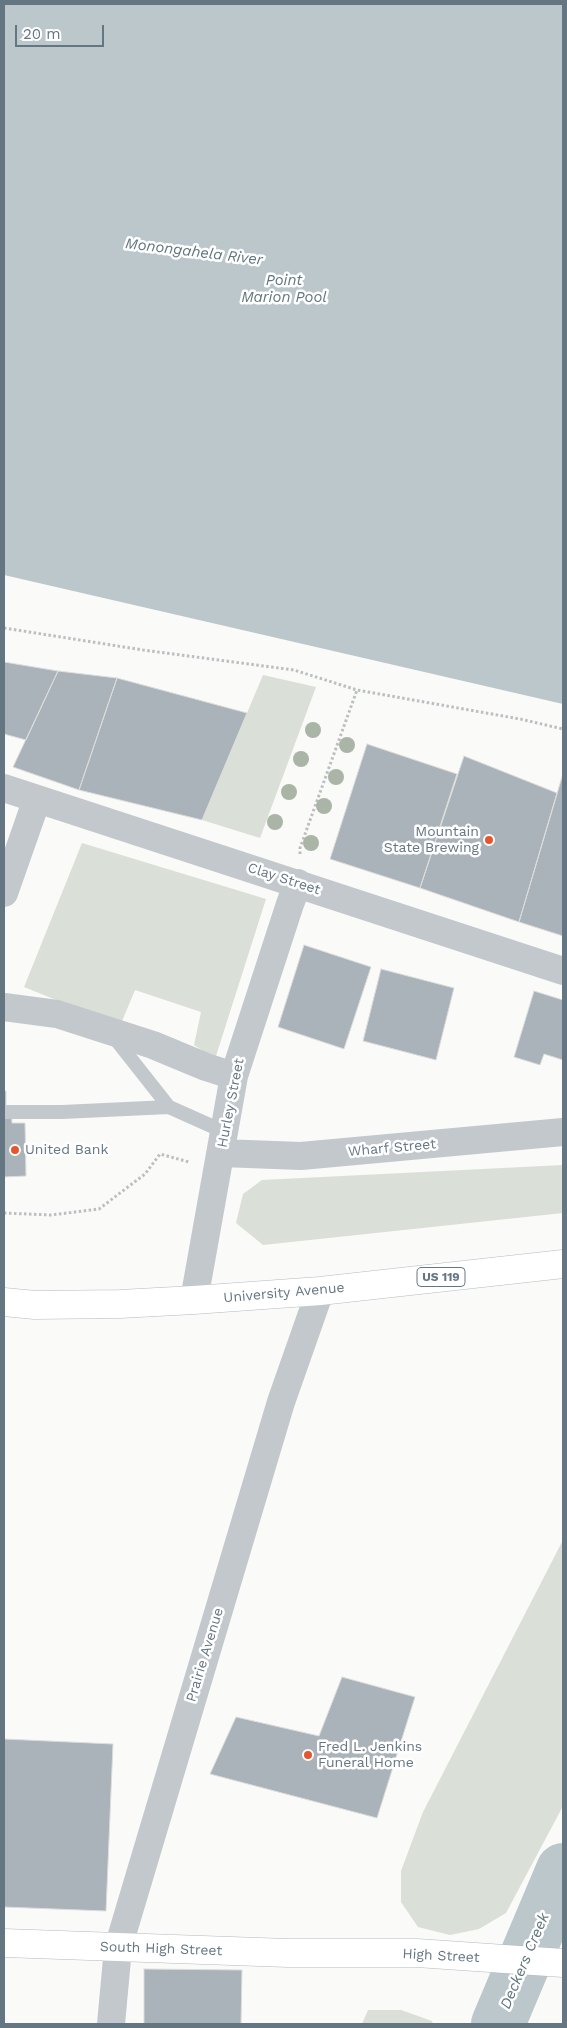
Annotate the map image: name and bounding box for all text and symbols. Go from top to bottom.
scale bar [18,15,106,47]
text: 20 m [23,25,61,43]
water label: Monongahela River [124,235,264,269]
water label: Point Marion Pool [241,272,327,307]
place label: Mountain State Brewing [384,824,479,856]
marker: Mountain State Brewing [483,834,495,846]
street label: Clay Street [245,859,323,899]
street label: Hurley Street [214,1057,248,1149]
street label: Wharf Street [347,1136,437,1160]
place label: United Bank [25,1142,108,1158]
marker: United Bank [9,1144,21,1156]
road number: US 119 [417,1268,465,1286]
street label: University Avenue [223,1279,345,1307]
street label: Prairie Avenue [183,1606,227,1704]
place label: Fred L. Jenkins Funeral Home [318,1739,422,1771]
marker: Fred L. Jenkins Funeral Home [302,1749,314,1761]
water label: Deckers Creek [497,1910,553,2012]
street label: South High Street [100,1938,222,1960]
street label: High Street [402,1946,480,1966]

